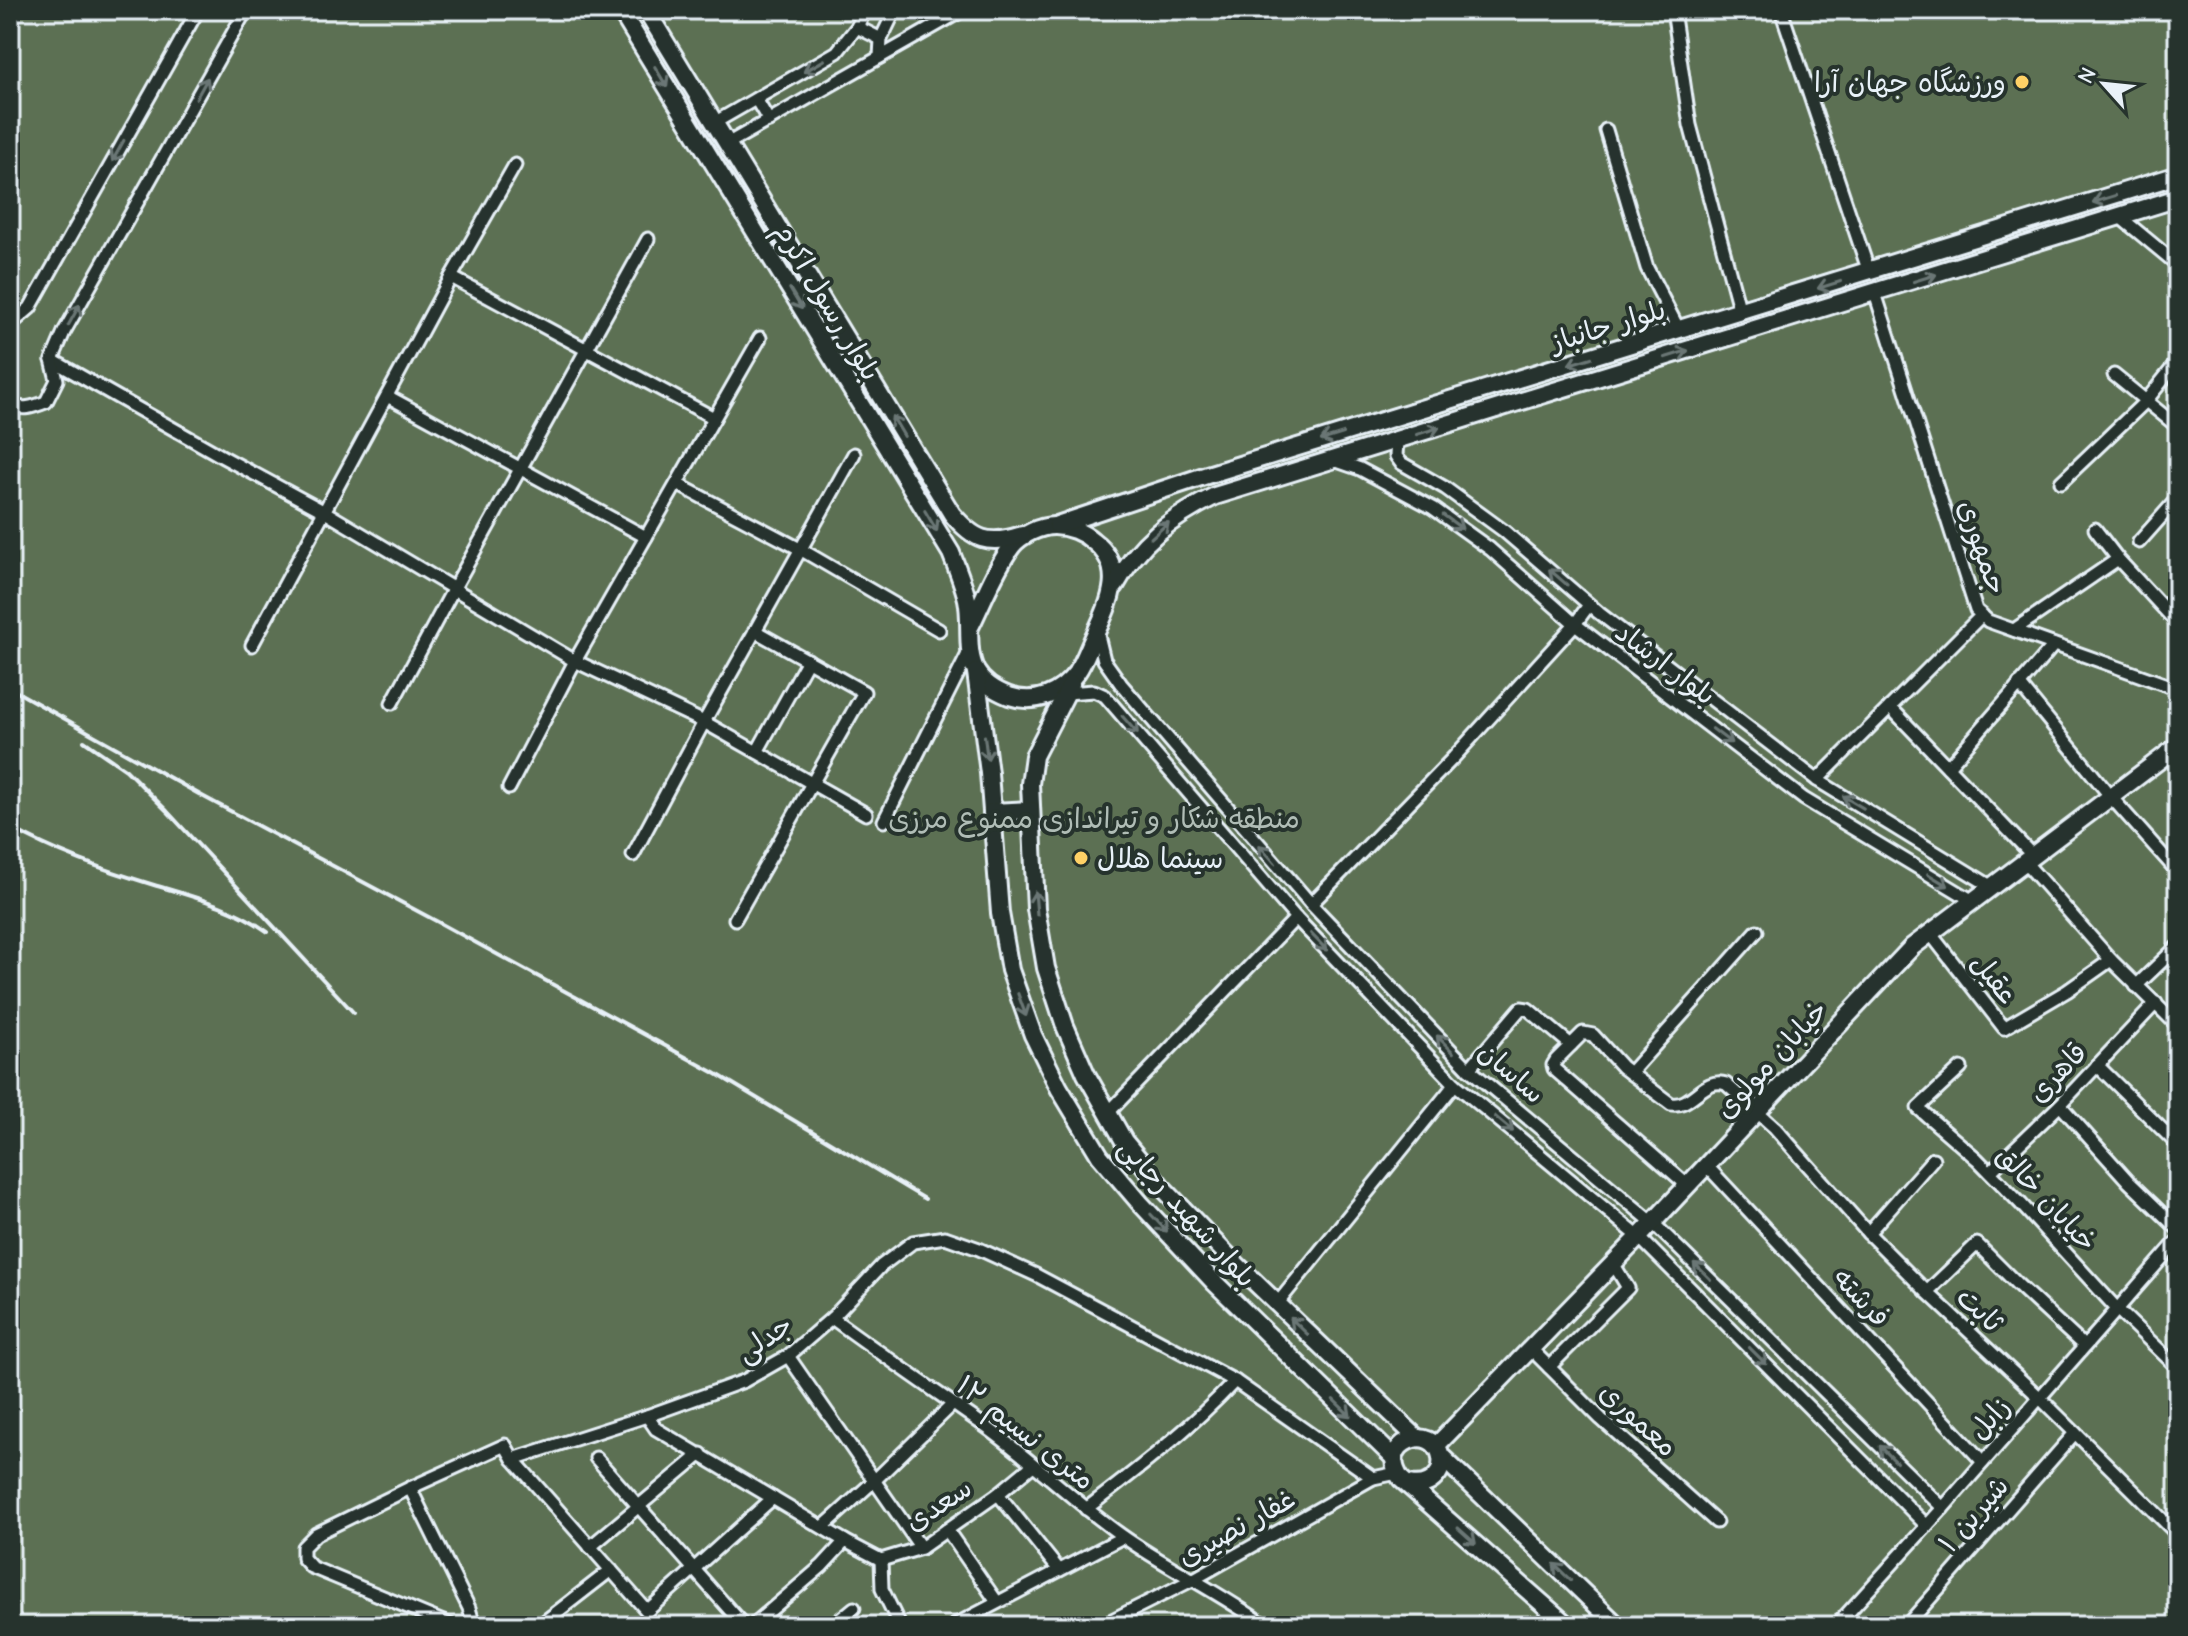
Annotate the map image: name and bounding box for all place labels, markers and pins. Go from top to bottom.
place label: ورزشگاه جهان آرا [1814,66,2006,99]
marker: ورزشگاه جهان آرا [2013,73,2031,91]
place label: سینما هلال [1097,843,1224,875]
marker: سینما هلال [1072,849,1090,867]

